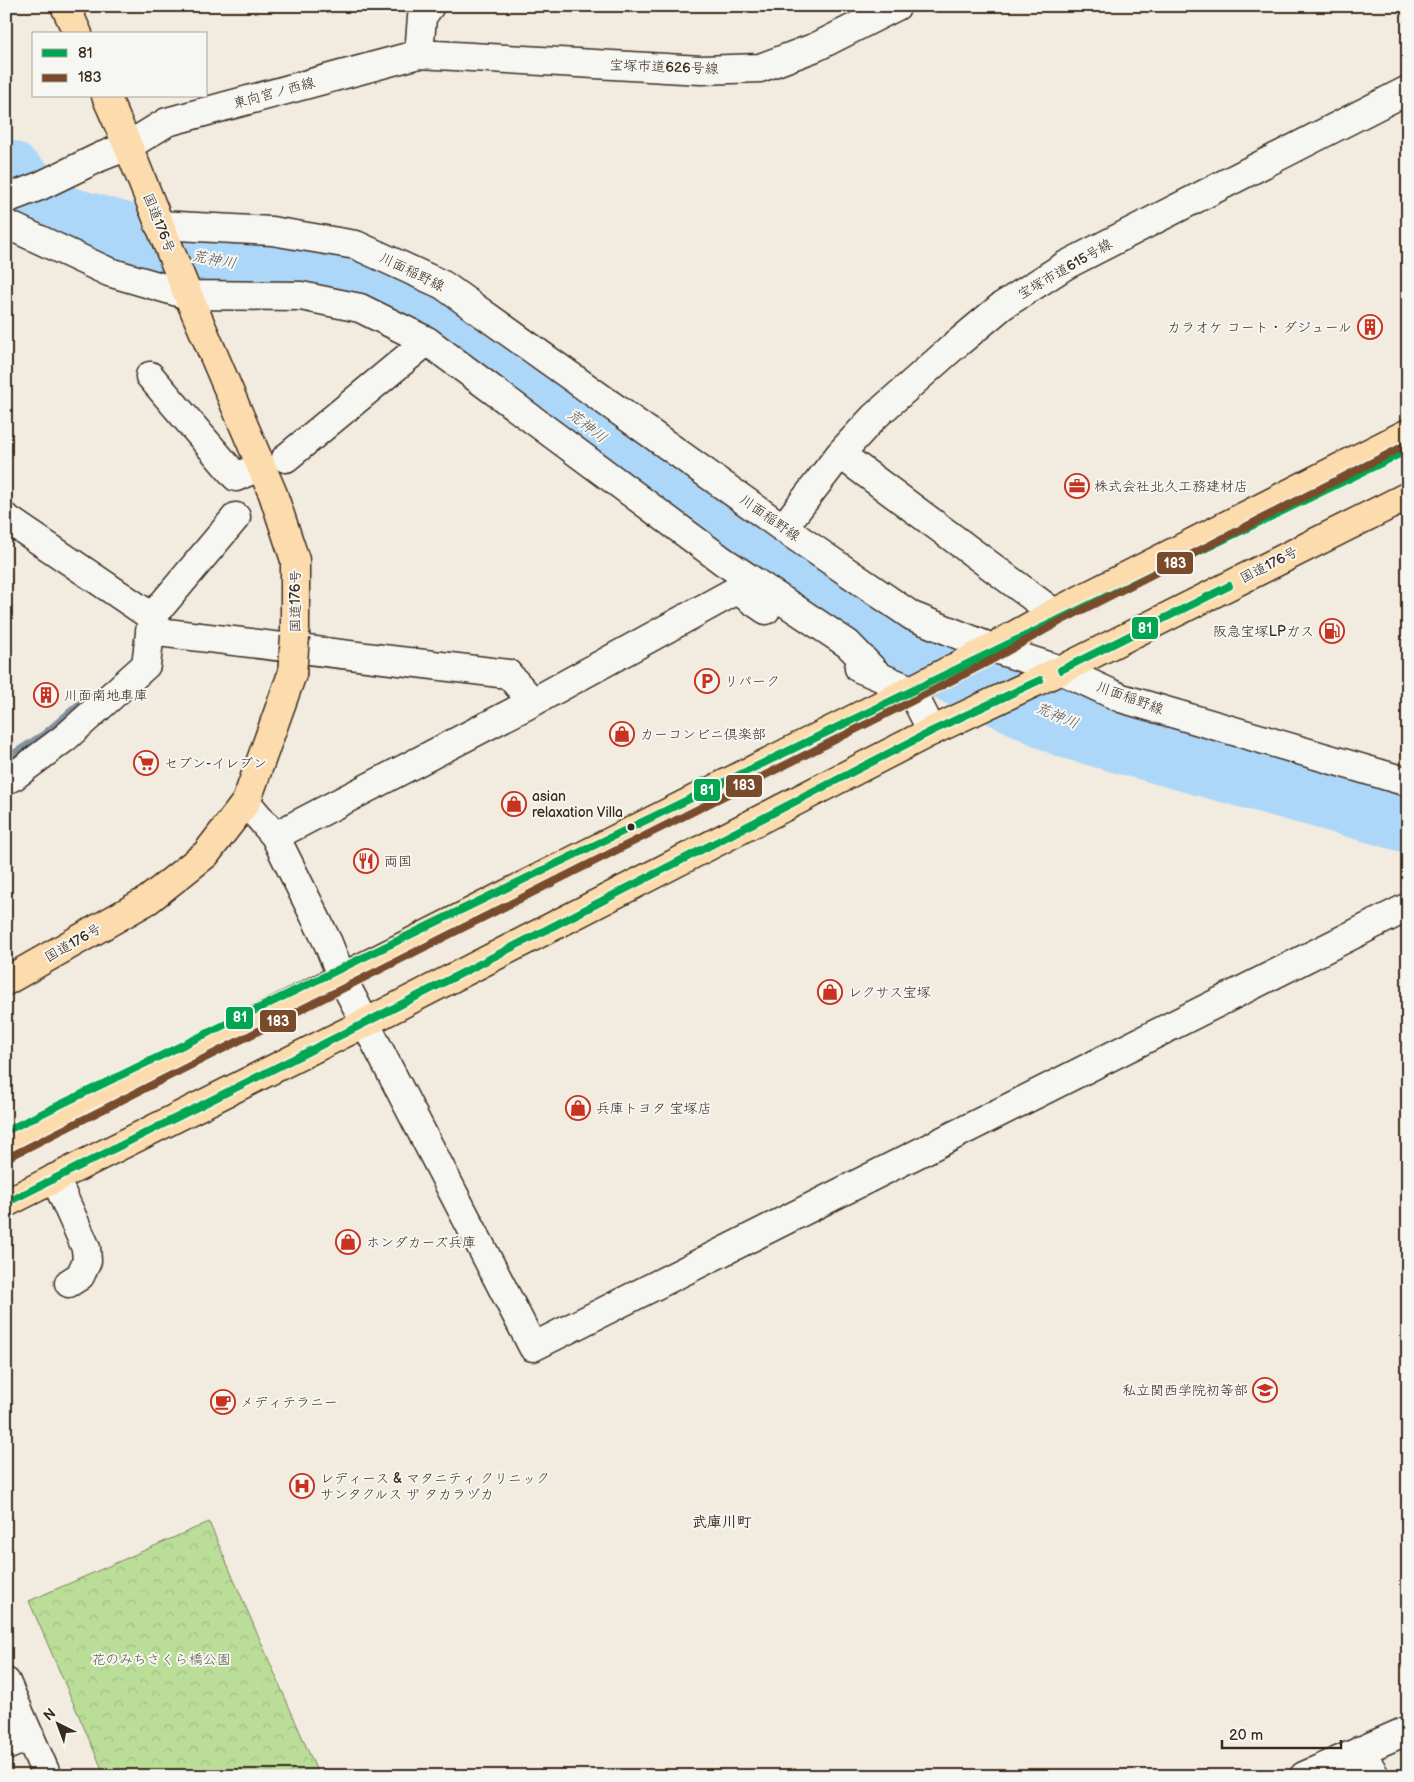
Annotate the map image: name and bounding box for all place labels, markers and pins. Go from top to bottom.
building icon: カラオケ コート・ダジュール [1357,314,1383,340]
place label: カラオケ コート・ダジュール [1167,319,1352,336]
office icon: 株式会社北久工務建材店 [1064,473,1090,499]
place label: 株式会社北久工務建材店 [1094,478,1248,495]
fuel station icon: 阪急宝塚LPガス [1319,618,1345,644]
place label: 阪急宝塚LPガス [1213,623,1314,640]
parking icon: リパーク [694,668,720,694]
place label: リパーク [724,673,780,690]
building icon: 川面南地車庫 [33,682,59,708]
place label: 川面南地車庫 [64,687,148,704]
shop icon: カーコンビニ倶楽部 [609,721,635,747]
place label: カーコンビニ倶楽部 [640,726,766,743]
supermarket icon: セブン-イレブン [133,750,159,776]
place label: セブン-イレブン [164,755,267,772]
place label: asian relaxation Villa [532,788,623,821]
shop icon: asian relaxation Villa [501,791,527,817]
unlabelled marker [626,822,636,832]
restaurant icon: 両国 [353,848,379,874]
place label: 両国 [384,853,412,870]
shop icon: レクサス宝塚 [817,979,843,1005]
place label: レクサス宝塚 [848,984,931,1001]
shop icon: 兵庫トヨタ 宝塚店 [565,1095,591,1121]
place label: 兵庫トヨタ 宝塚店 [596,1100,712,1117]
shop icon: ホンダカーズ兵庫 [335,1229,361,1255]
place label: ホンダカーズ兵庫 [366,1234,476,1251]
school or university icon: 私立関西学院初等部 [1252,1377,1278,1403]
place label: 私立関西学院初等部 [1122,1382,1248,1399]
cafe icon: メディテラニー [210,1389,236,1415]
place label: メディテラニー [240,1394,338,1411]
place label: レディース & マタニティ クリニック サンタクルス ザ タカラヅカ [320,1470,550,1503]
hospital icon: レディース & マタニティ クリニック サンタクルス ザ タカラヅカ [289,1473,315,1499]

